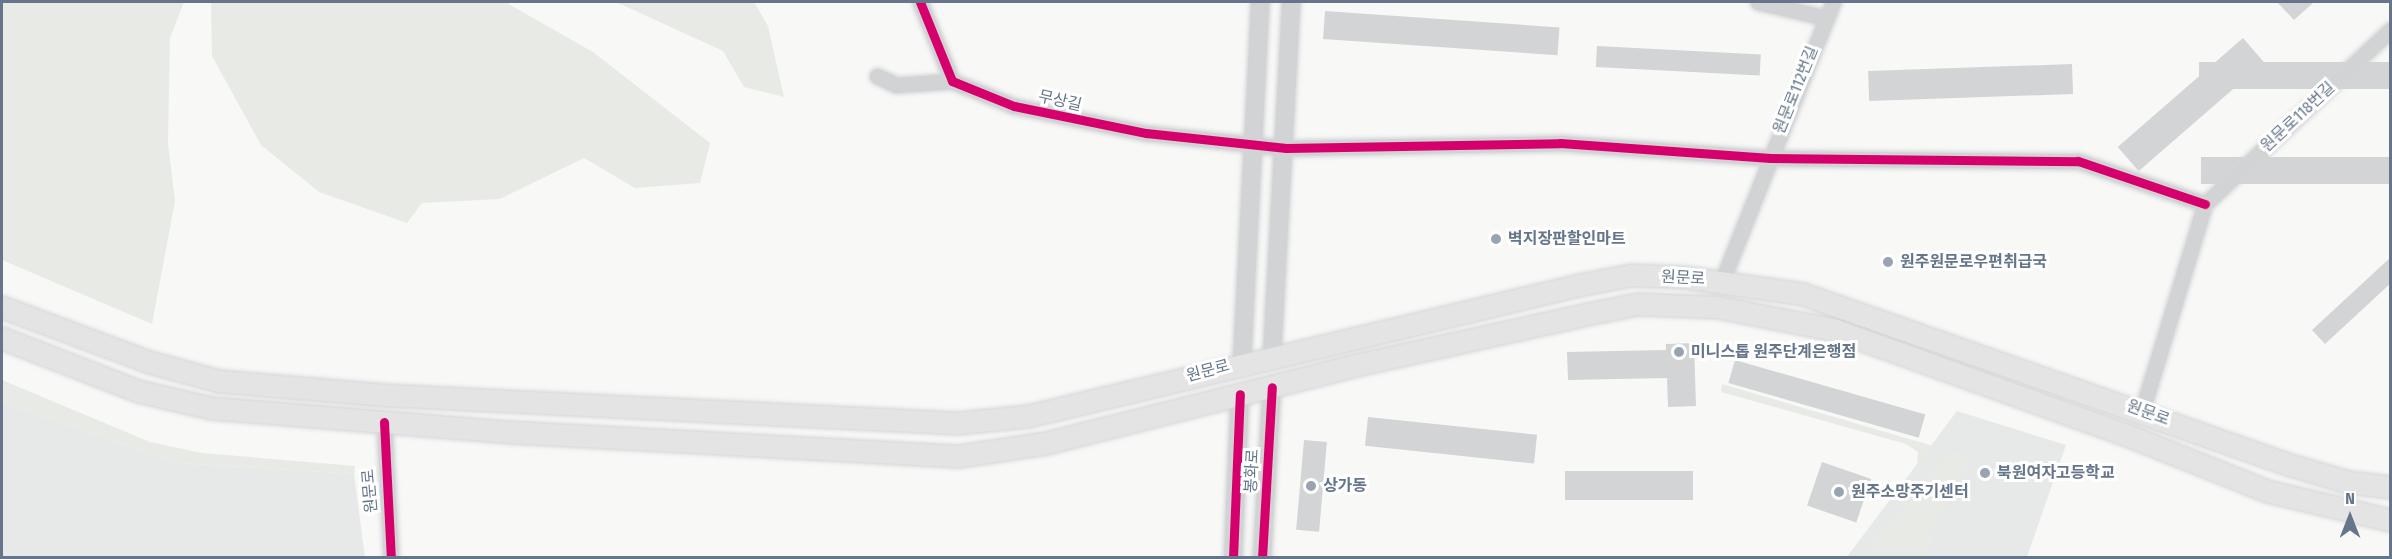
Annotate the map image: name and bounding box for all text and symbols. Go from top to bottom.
street label: 원문로112번길 [1770,43,1822,137]
street label: 원문로118번길 [2257,78,2339,156]
street label: 무상길 [1036,87,1084,115]
place label: 벽지장판할인마트 [1508,229,1626,249]
marker: 벽지장판할인마트 [1489,232,1503,246]
place label: 원주원문로우편취급국 [1900,252,2047,272]
marker: 원주원문로우편취급국 [1881,255,1895,269]
street label: 원문로 [1660,267,1706,289]
place label: 미니스톱 원주단계은행점 [1691,342,1856,362]
marker: 미니스톱 원주단계은행점 [1672,345,1686,359]
street label: 원문로 [1184,356,1232,386]
street label: 원문로 [2124,396,2172,430]
street label: 봉화로 [1241,448,1263,494]
place label: 북원여자고등학교 [1997,463,2115,483]
marker: 북원여자고등학교 [1978,466,1992,480]
street label: 원문로 [359,468,381,514]
place label: 상가동 [1323,476,1367,496]
marker: 상가동 [1304,479,1318,493]
place label: 원주소망주기센터 [1851,482,1969,502]
marker: 원주소망주기센터 [1832,485,1846,499]
north arrow [2320,487,2380,547]
text: N [2345,489,2355,508]

